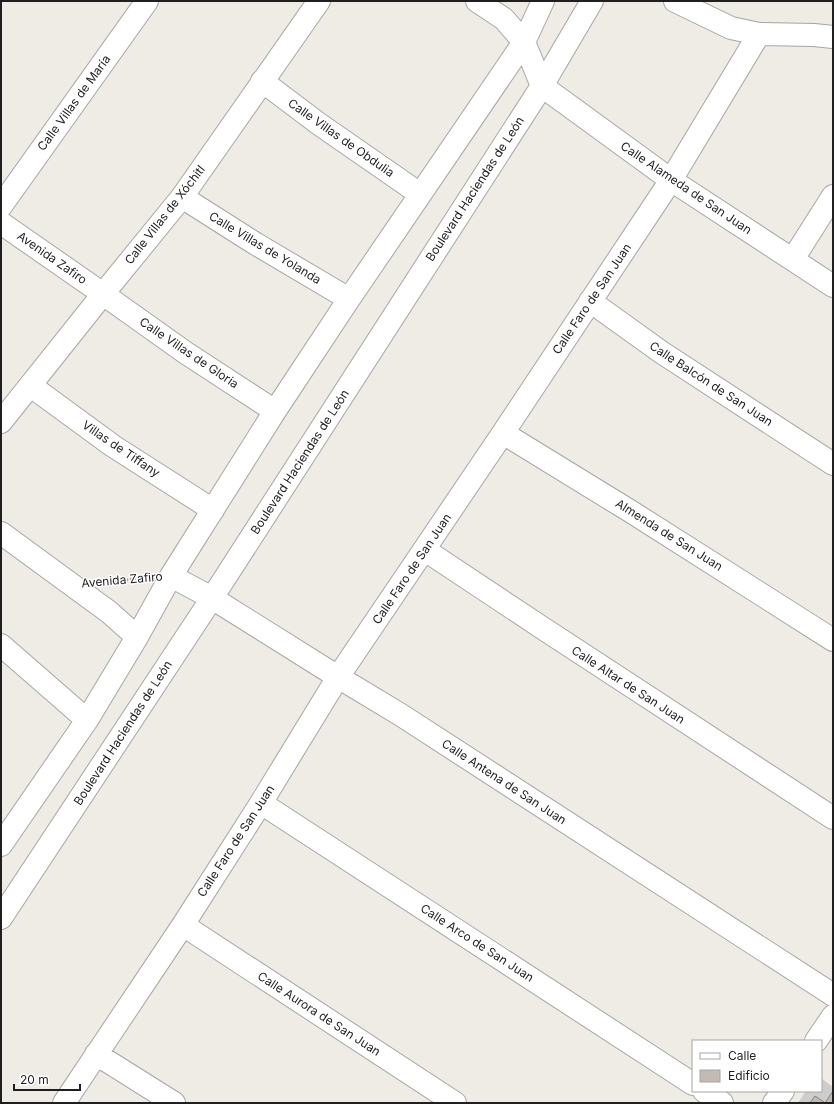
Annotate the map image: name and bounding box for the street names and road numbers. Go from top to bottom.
street label: Calle Villas de María [34,52,113,154]
street label: Calle Villas de Obdulia [285,95,397,180]
street label: Boulevard Haciendas de León [422,114,527,264]
street label: Calle Alameda de San Juan [618,138,755,237]
street label: Calle Villas de Xóchitl [121,162,208,267]
street label: Calle Villas de Yolanda [206,208,324,287]
street label: Avenida Zafiro [15,228,90,287]
street label: Calle Faro de San Juan [549,240,634,357]
street label: Calle Villas de Gloria [137,314,242,391]
street label: Calle Balcón de San Juan [647,338,776,429]
street label: Boulevard Haciendas de León [247,387,352,537]
street label: Villas de Tiffany [80,417,163,480]
street label: Almenda de San Juan [613,495,726,574]
street label: Calle Faro de San Juan [369,510,454,627]
street label: Avenida Zafiro [81,568,163,591]
street label: Calle Altar de San Juan [569,642,688,727]
street label: Boulevard Haciendas de León [70,658,175,808]
street label: Calle Antena de San Juan [439,736,569,827]
street label: Calle Faro de San Juan [194,782,277,900]
street label: Calle Arco de San Juan [418,900,537,985]
street label: Calle Aurora de San Juan [255,968,384,1059]

